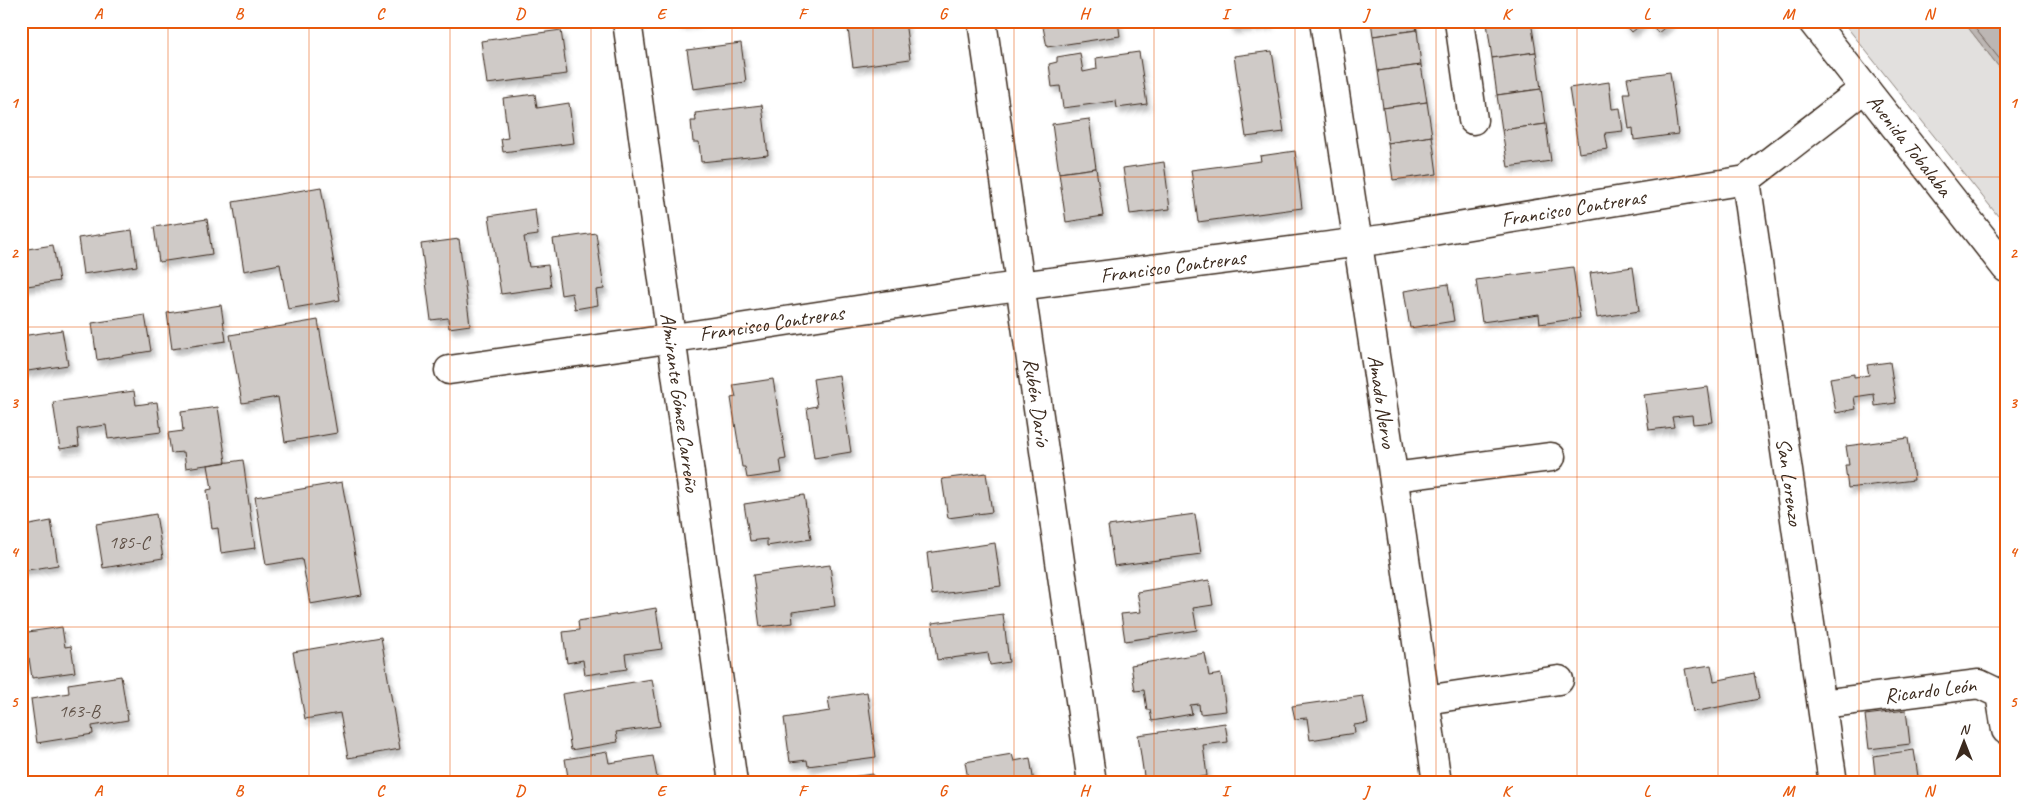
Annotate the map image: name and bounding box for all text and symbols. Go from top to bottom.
text: A [94,4,104,24]
text: B [235,4,245,24]
text: C [376,4,386,24]
text: D [515,4,526,24]
text: E [657,4,668,24]
text: F [798,4,809,24]
text: G [939,4,949,24]
text: H [1079,4,1091,24]
text: I [1222,4,1232,24]
text: J [1362,4,1371,24]
text: K [1502,4,1514,24]
text: L [1644,4,1652,24]
text: M [1782,4,1796,24]
text: N [1924,4,1937,24]
street label: Avenida Tobalaba [1861,89,1959,203]
text: 1 [10,93,19,113]
text: 1 [2009,93,2018,113]
street label: Francisco Contreras [1499,183,1649,233]
text: 2 [10,243,19,263]
text: 2 [2009,243,2018,263]
street label: Francisco Contreras [1099,244,1248,289]
street label: Francisco Contreras [698,299,847,347]
street label: Almirante Gómez Carreño [655,311,706,495]
street label: Amado Nervo [1362,353,1402,451]
street label: Rubén Darío [1018,356,1056,450]
text: 3 [10,393,19,413]
text: 3 [2009,393,2018,413]
street label: San Lorenzo [1770,436,1809,529]
house number: 185-C [109,530,151,554]
text: 4 [10,542,19,562]
text: 4 [2009,542,2018,562]
street label: Ricardo León [1883,671,1978,709]
text: 5 [11,692,20,712]
text: 5 [2010,692,2019,712]
house number: 163-B [58,699,101,723]
north arrow [1940,716,1990,766]
text: N [1960,721,1971,738]
text: A [94,781,104,801]
text: B [235,781,245,801]
text: C [376,781,386,801]
text: D [515,781,526,801]
text: E [657,781,668,801]
text: F [798,781,809,801]
text: G [939,781,949,801]
text: H [1079,781,1091,801]
text: I [1222,781,1232,801]
text: J [1362,781,1371,801]
text: K [1502,781,1514,801]
text: L [1644,781,1652,801]
text: M [1782,781,1796,801]
text: N [1924,781,1937,801]

